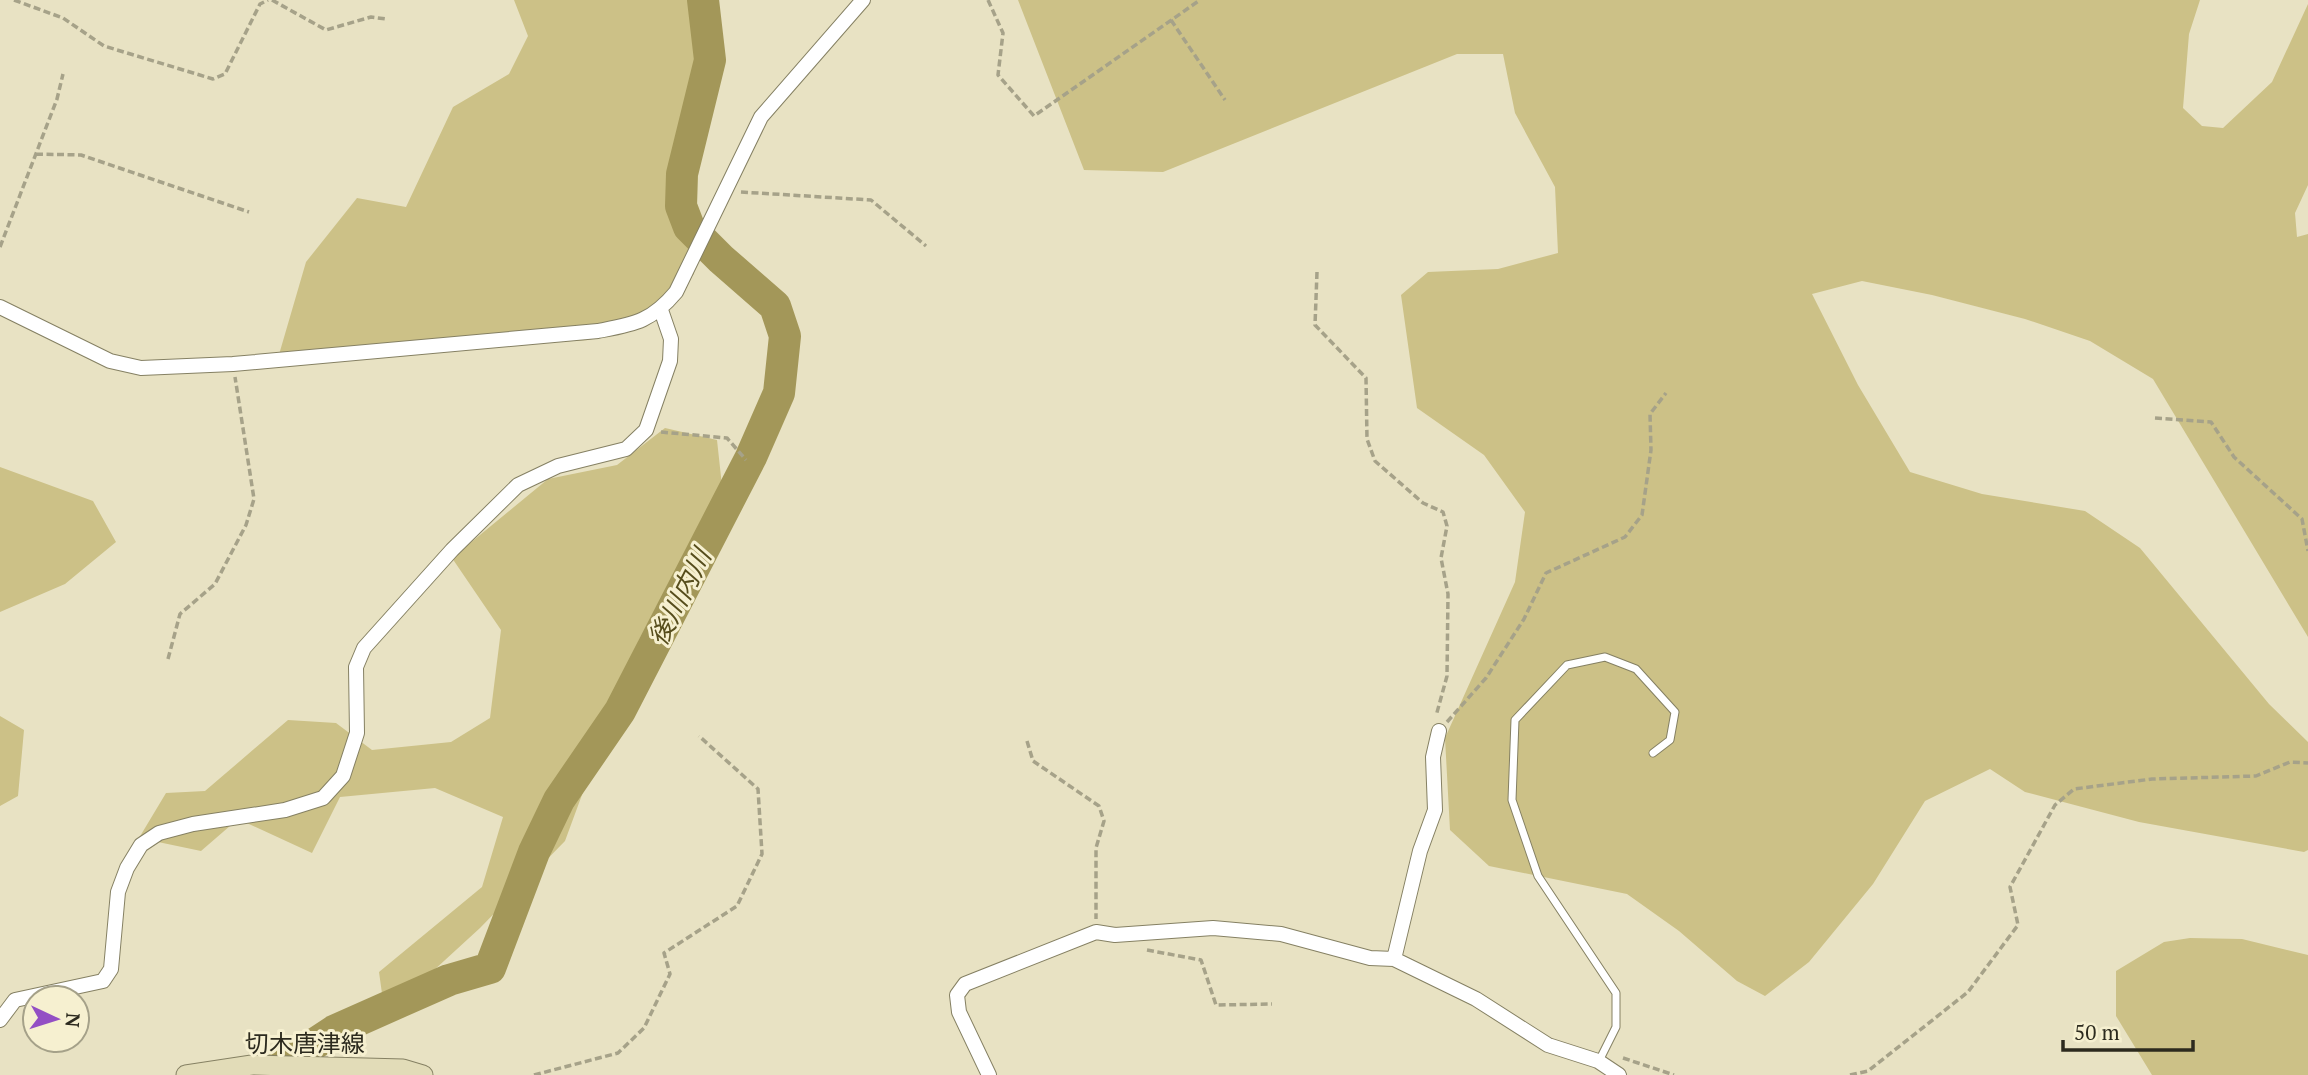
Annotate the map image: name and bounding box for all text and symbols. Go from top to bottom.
water label: 後川内川 [640,540,719,651]
north arrow [21,984,91,1054]
scale bar [2063,1009,2192,1052]
text: N [60,1012,86,1029]
text: 50 m [2074,1018,2120,1046]
street label: 切木唐津線 [245,1027,365,1059]

